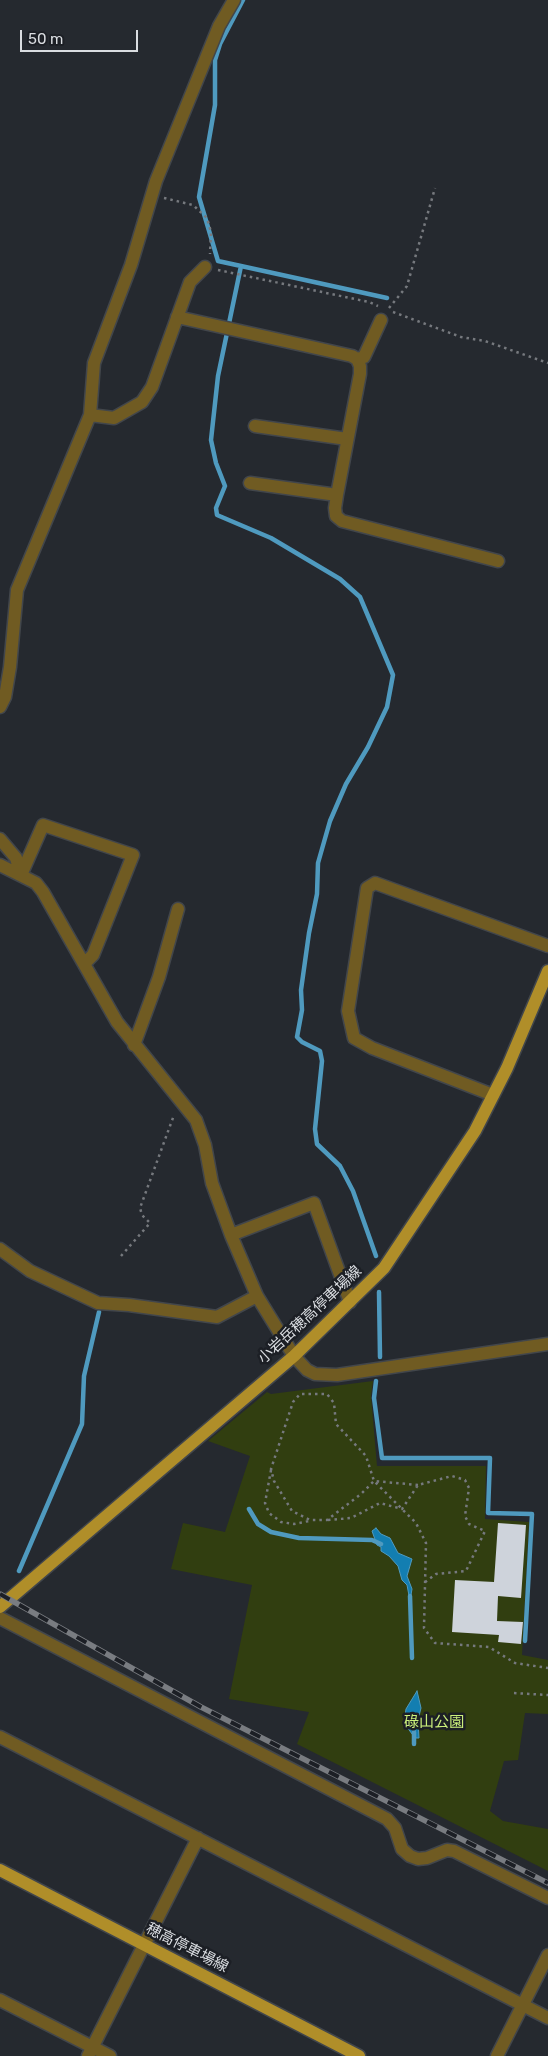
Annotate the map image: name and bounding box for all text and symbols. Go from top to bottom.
scale bar [22,20,140,52]
text: 50 m [28,30,63,48]
street label: 小岩岳穂高停車場線 [254,1262,366,1368]
park label: 碌山公園 [404,1714,464,1732]
street label: 穂高停車場線 [143,1920,231,1976]

